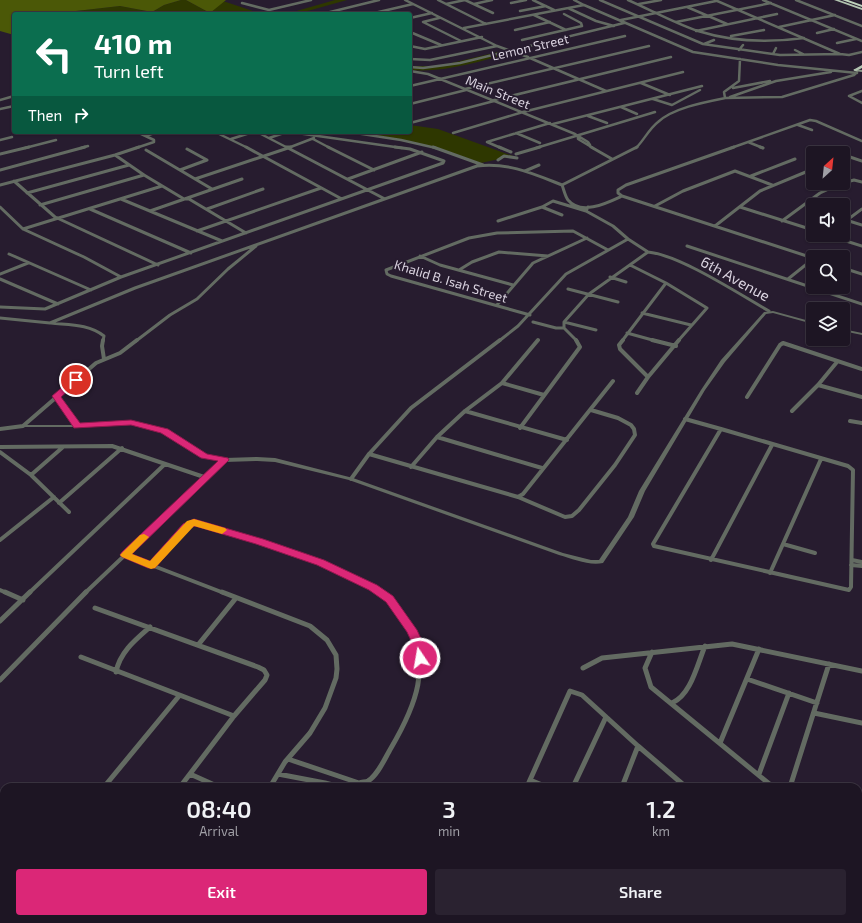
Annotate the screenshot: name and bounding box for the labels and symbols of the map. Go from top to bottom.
street label: Lemon Street [490,30,570,64]
street label: Main Street [463,72,533,112]
north arrow [806,146,850,190]
street label: 6th Avenue [698,252,773,304]
street label: Khalid B. Isah Street [392,256,510,306]
pin [59,363,93,397]
position arrow [399,637,441,679]

